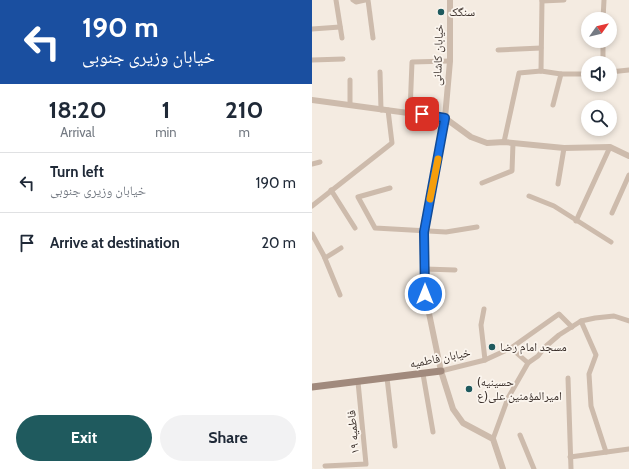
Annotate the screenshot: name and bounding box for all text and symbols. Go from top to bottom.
place label: سنگک [449,4,475,19]
marker: سنگک [436,7,446,17]
text: 190 m [82,10,158,44]
north arrow [581,12,617,48]
map controls [581,12,617,136]
icon: left [16,16,68,68]
street label: خیابان کاشانی [429,24,446,86]
text: خیابان وزیری جنوبی [82,46,215,68]
button: sound [581,56,617,92]
text: 18:20 [48,95,107,124]
text: 1 [161,95,170,124]
text: 210 [225,95,264,124]
pin [405,97,439,131]
button: search [581,100,617,136]
icon: arrive [411,103,433,125]
text: Arrival [60,124,95,140]
text: min [155,124,177,140]
text: m [239,124,250,140]
text: Turn left [50,163,104,181]
icon: left [16,172,38,194]
text: 190 m [256,174,296,192]
text: خیابان وزیری جنوبی [50,182,146,198]
icon: arrive [16,232,38,254]
text: Arrive at destination [50,234,180,252]
text: 20 m [261,234,296,252]
position arrow [404,273,446,315]
place label: مسجد امام رضا [500,339,567,355]
marker: مسجد امام رضا [487,342,497,352]
street label: خیابان فاطمیه [408,344,472,371]
place label: (حسینیه امیرالمؤمنین علی(ع [477,374,562,404]
marker: (حسینیه امیرالمؤمنین علی(ع [464,384,474,394]
street label: فاطمیه ۱۹ [343,409,362,455]
button: Exit [16,415,152,461]
button: Share [160,415,296,461]

